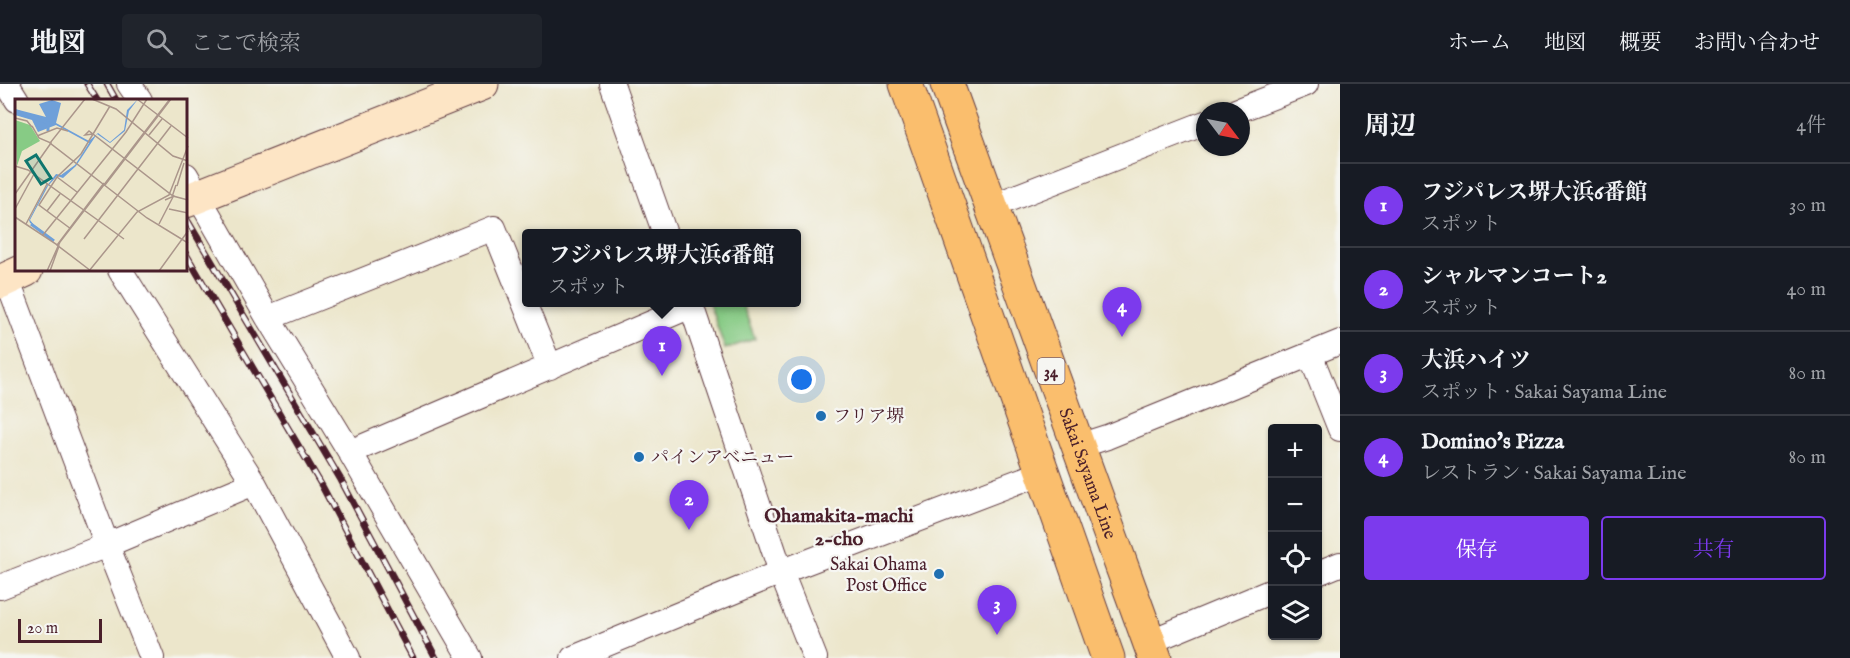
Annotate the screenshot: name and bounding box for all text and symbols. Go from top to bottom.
search box [122,14,542,68]
icon: search [143,25,176,58]
text: 地図 [30,27,86,62]
text: ここで検索 [191,30,301,58]
text: ホーム [1448,30,1511,57]
text: 地図 [1544,30,1586,57]
text: 概要 [1619,30,1661,57]
text: お問い合わせ [1694,30,1820,57]
inset map [15,99,188,272]
north arrow [1196,102,1250,156]
text: 周辺 [1364,110,1416,143]
text: 4件 [1796,113,1826,138]
text: フジパレス堺大浜6番館 [1421,179,1647,207]
text: 1 [1380,193,1387,218]
text: 30 m [1789,193,1826,218]
text: スポット [1421,212,1501,237]
popup [522,229,801,307]
text: フジパレス堺大浜6番館 [548,242,775,270]
text: シャルマンコート2 [1421,263,1607,291]
text: スポット [548,275,628,300]
text: 2 [1379,277,1388,302]
text: 40 m [1787,277,1826,302]
pin: 4 [1102,288,1142,337]
text: スポット [1421,296,1501,321]
pin: 1 [642,326,682,376]
text: 大浜ハイツ [1421,347,1531,375]
road number: 34 [1038,358,1064,384]
text: 3 [1380,361,1387,386]
text: 80 m [1789,361,1826,386]
your location [787,365,816,394]
text: スポット · Sakai Sayama Line [1421,380,1667,405]
street label: Sakai Sayama Line [1052,405,1121,542]
place label: フリア堺 [833,406,904,429]
marker: フリア堺 [814,409,828,423]
map controls [1268,424,1322,640]
button: + [1268,424,1322,478]
text: Domino's Pizza [1421,428,1564,456]
text: 4 [1379,445,1388,470]
text: 80 m [1789,445,1826,470]
place label: パインアベニュー [651,447,794,470]
marker: パインアベニュー [632,450,646,464]
text: レストラン · Sakai Sayama Line [1421,461,1686,486]
button: − [1268,478,1322,532]
pin: 2 [670,480,708,530]
district label: Ohamakita-machi 2-cho [764,504,914,552]
button: 保存 [1364,516,1589,580]
button: 共有 [1601,516,1826,580]
button: locate [1268,532,1322,586]
place label: Sakai Ohama Post Office [830,554,927,598]
marker: Sakai Ohama Post Office [932,567,946,581]
pin: 3 [978,586,1016,635]
button: layers [1268,586,1322,640]
scale bar [18,616,102,644]
text: 20 m [27,619,58,639]

